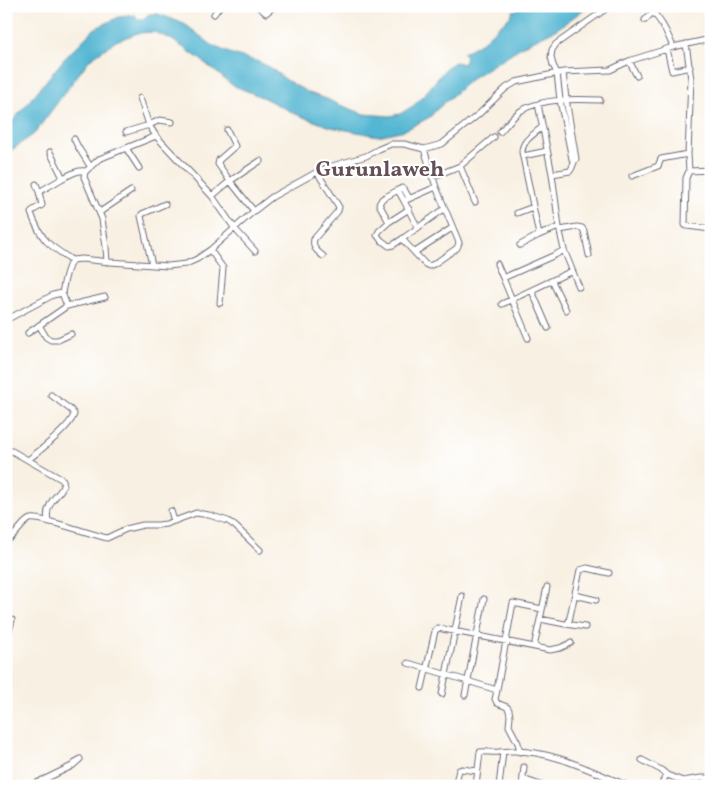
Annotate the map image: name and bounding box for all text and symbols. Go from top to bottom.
district label: Gurunlaweh [316,155,444,186]

